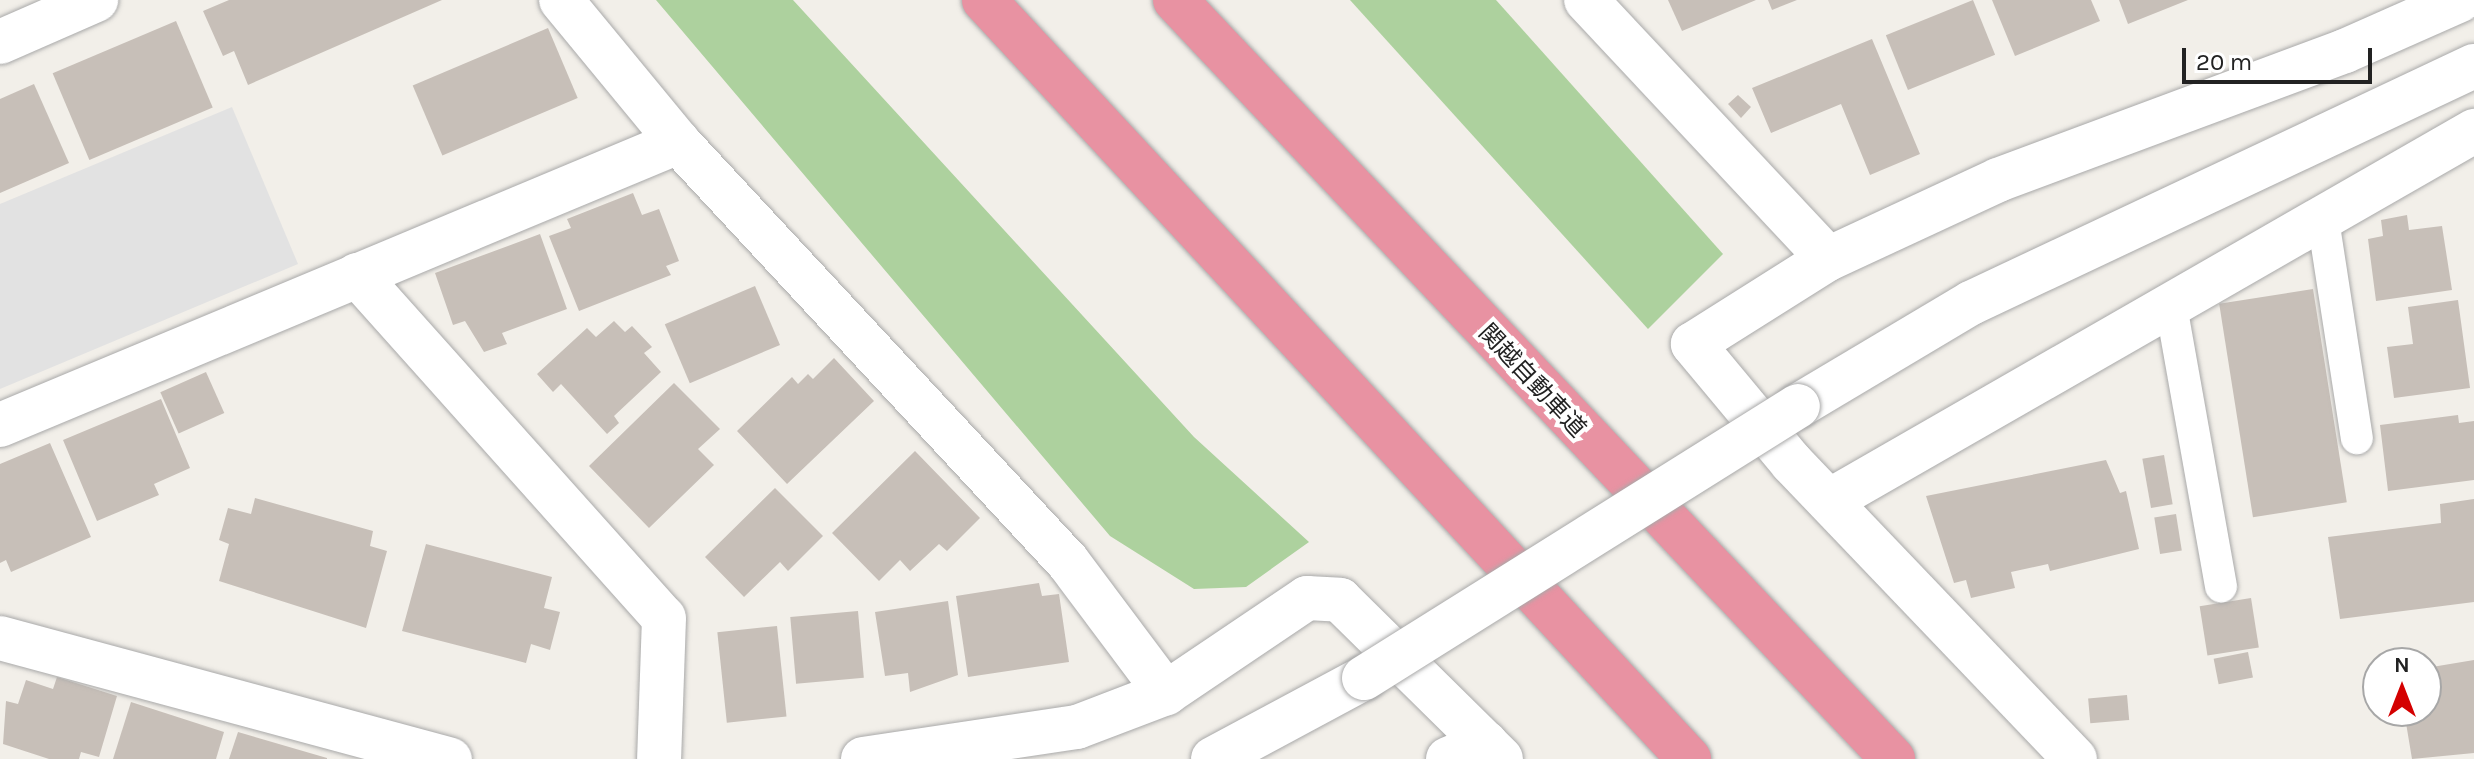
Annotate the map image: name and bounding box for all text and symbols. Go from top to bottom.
scale bar [2186,32,2376,82]
text: 20 m [2196,48,2252,76]
street label: 関越自動車道 [1472,319,1592,443]
north arrow [2362,647,2442,727]
text: N [2394,652,2410,678]

